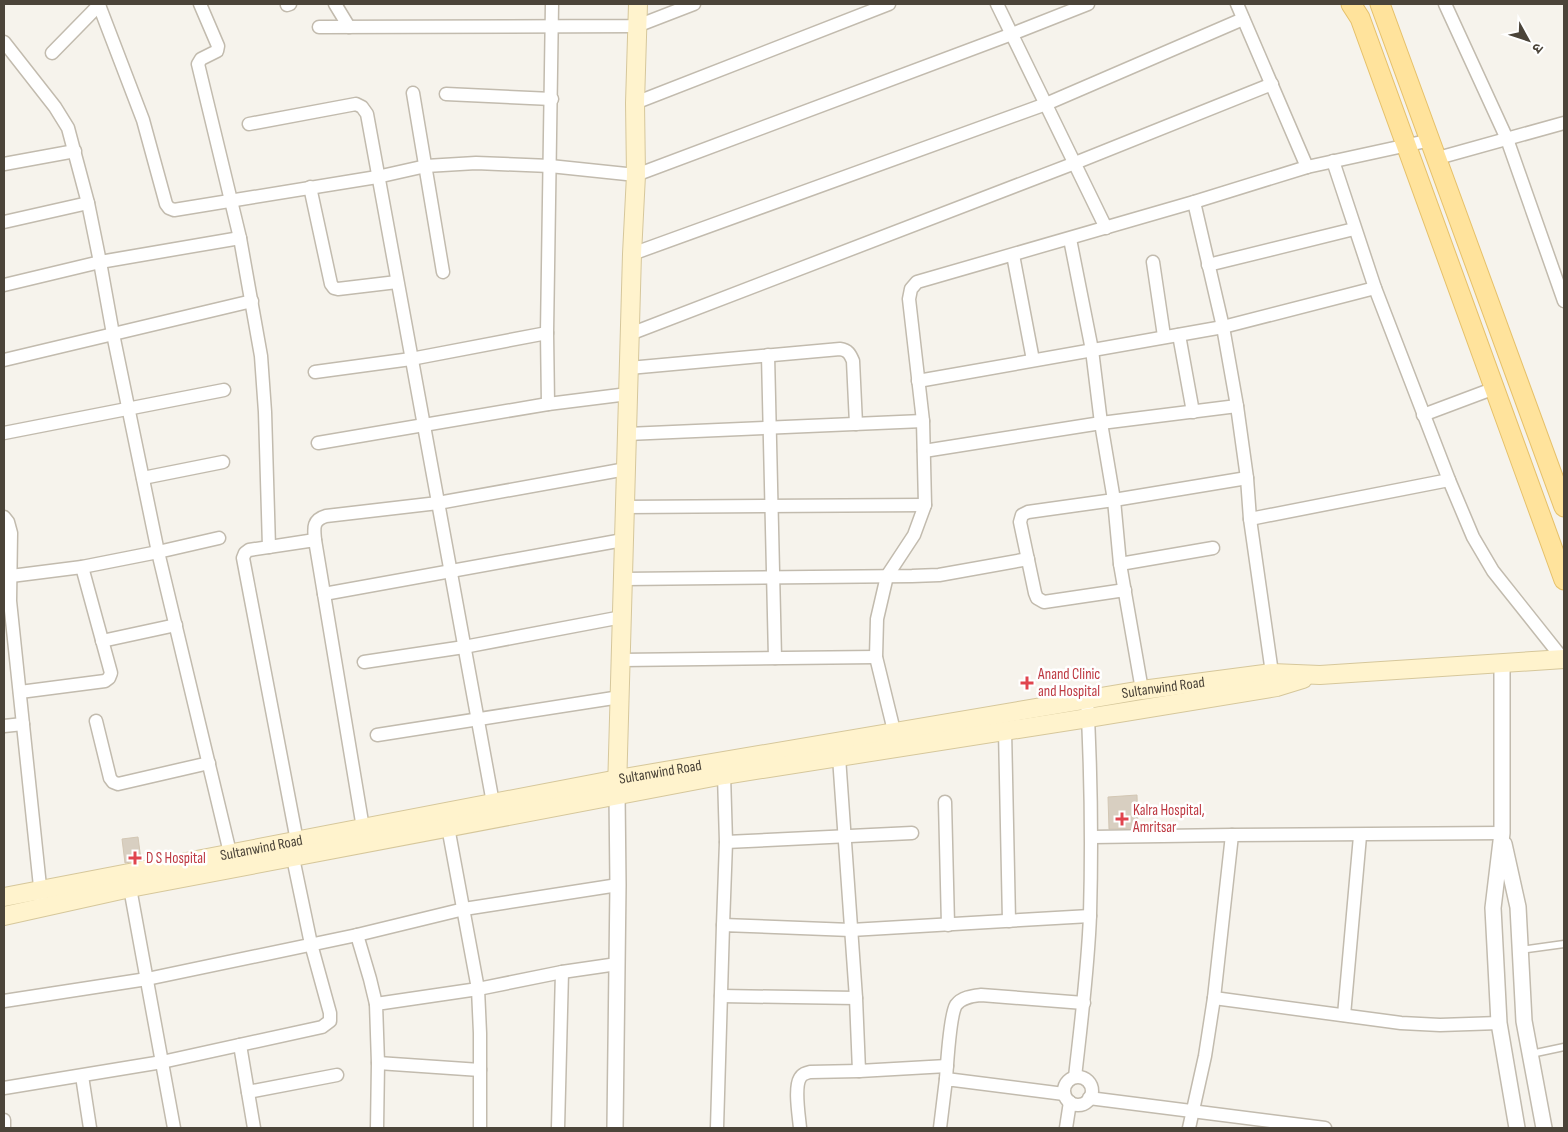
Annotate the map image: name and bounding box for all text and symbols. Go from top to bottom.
north arrow [1503,15,1553,65]
text: उ [1528,39,1547,57]
place label: Anand Clinic and Hospital [1037,665,1100,701]
street label: Sultanwind Road [1120,672,1206,703]
marker: Anand Clinic and Hospital [1020,676,1034,690]
street label: Sultanwind Road [617,755,703,788]
place label: Kalra Hospital, Amritsar [1132,801,1205,837]
marker: Kalra Hospital, Amritsar [1115,812,1129,826]
street label: Sultanwind Road [218,830,304,865]
place label: D S Hospital [146,849,206,868]
marker: D S Hospital [128,851,142,865]

